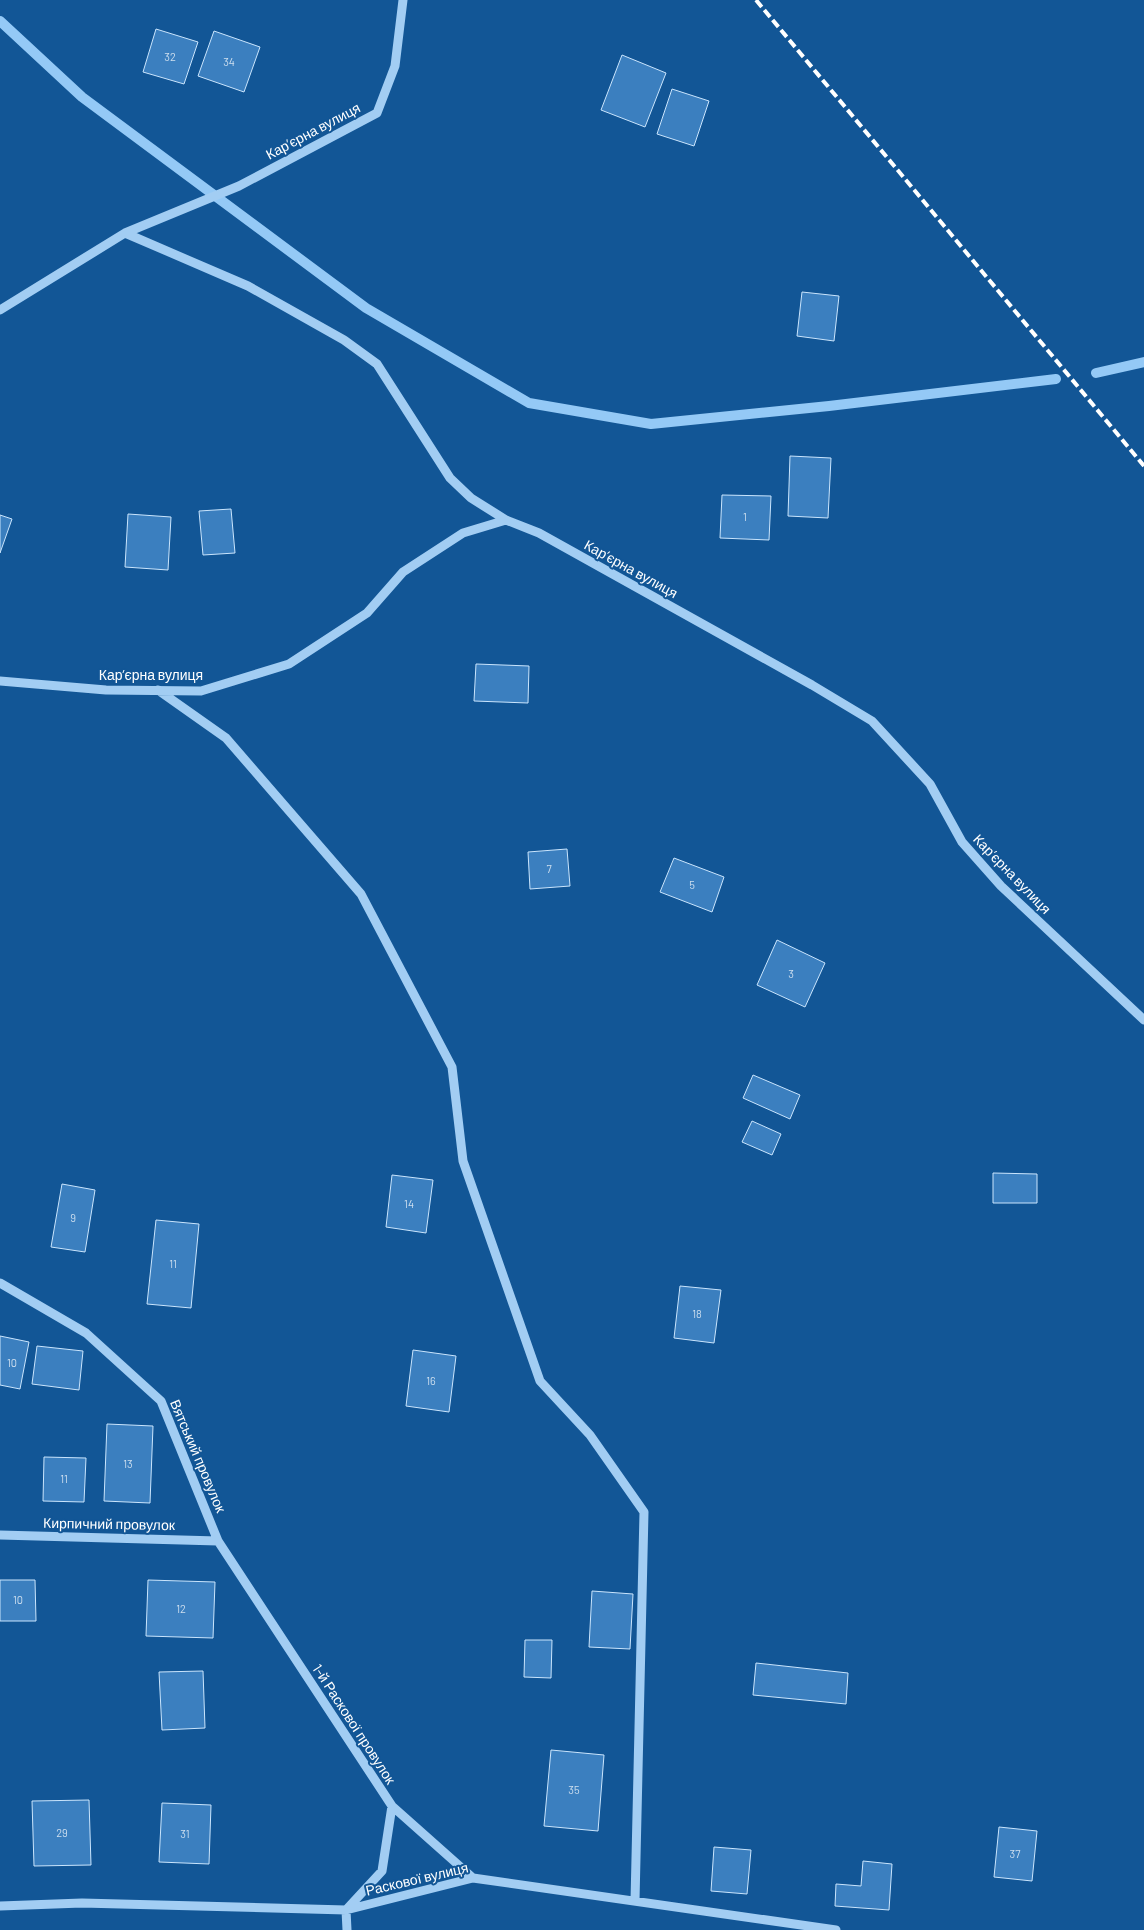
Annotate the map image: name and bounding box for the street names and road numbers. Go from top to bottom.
street label: Карʼєрна вулиця [263,99,363,163]
street label: Карʼєрна вулиця [581,536,681,601]
street label: Карʼєрна вулиця [99,666,203,683]
street label: Карʼєрна вулиця [970,830,1055,917]
street label: Вятський провулок [167,1397,230,1516]
street label: Кирпичний провулок [43,1514,176,1533]
street label: 1-й Раскової провулок [309,1661,400,1788]
street label: Раскової вулиця [364,1858,470,1899]

